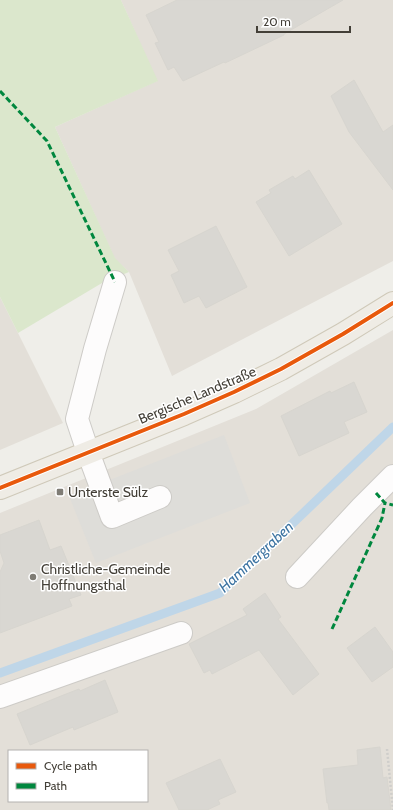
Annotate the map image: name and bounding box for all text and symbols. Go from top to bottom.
scale bar [257,8,350,34]
text: 20 m [263,14,291,29]
street label: Bergische Landstraße [135,362,259,428]
place label: Unterste Sülz [68,483,148,501]
marker: Unterste Sülz [55,487,65,497]
water label: Hammergraben [215,518,297,596]
place label: Christliche-Gemeinde Hoffnungsthal [41,560,170,594]
marker: Christliche-Gemeinde Hoffnungsthal [28,572,38,582]
legend [8,750,148,802]
text: Cycle path [44,758,97,773]
text: Path [44,778,67,793]

